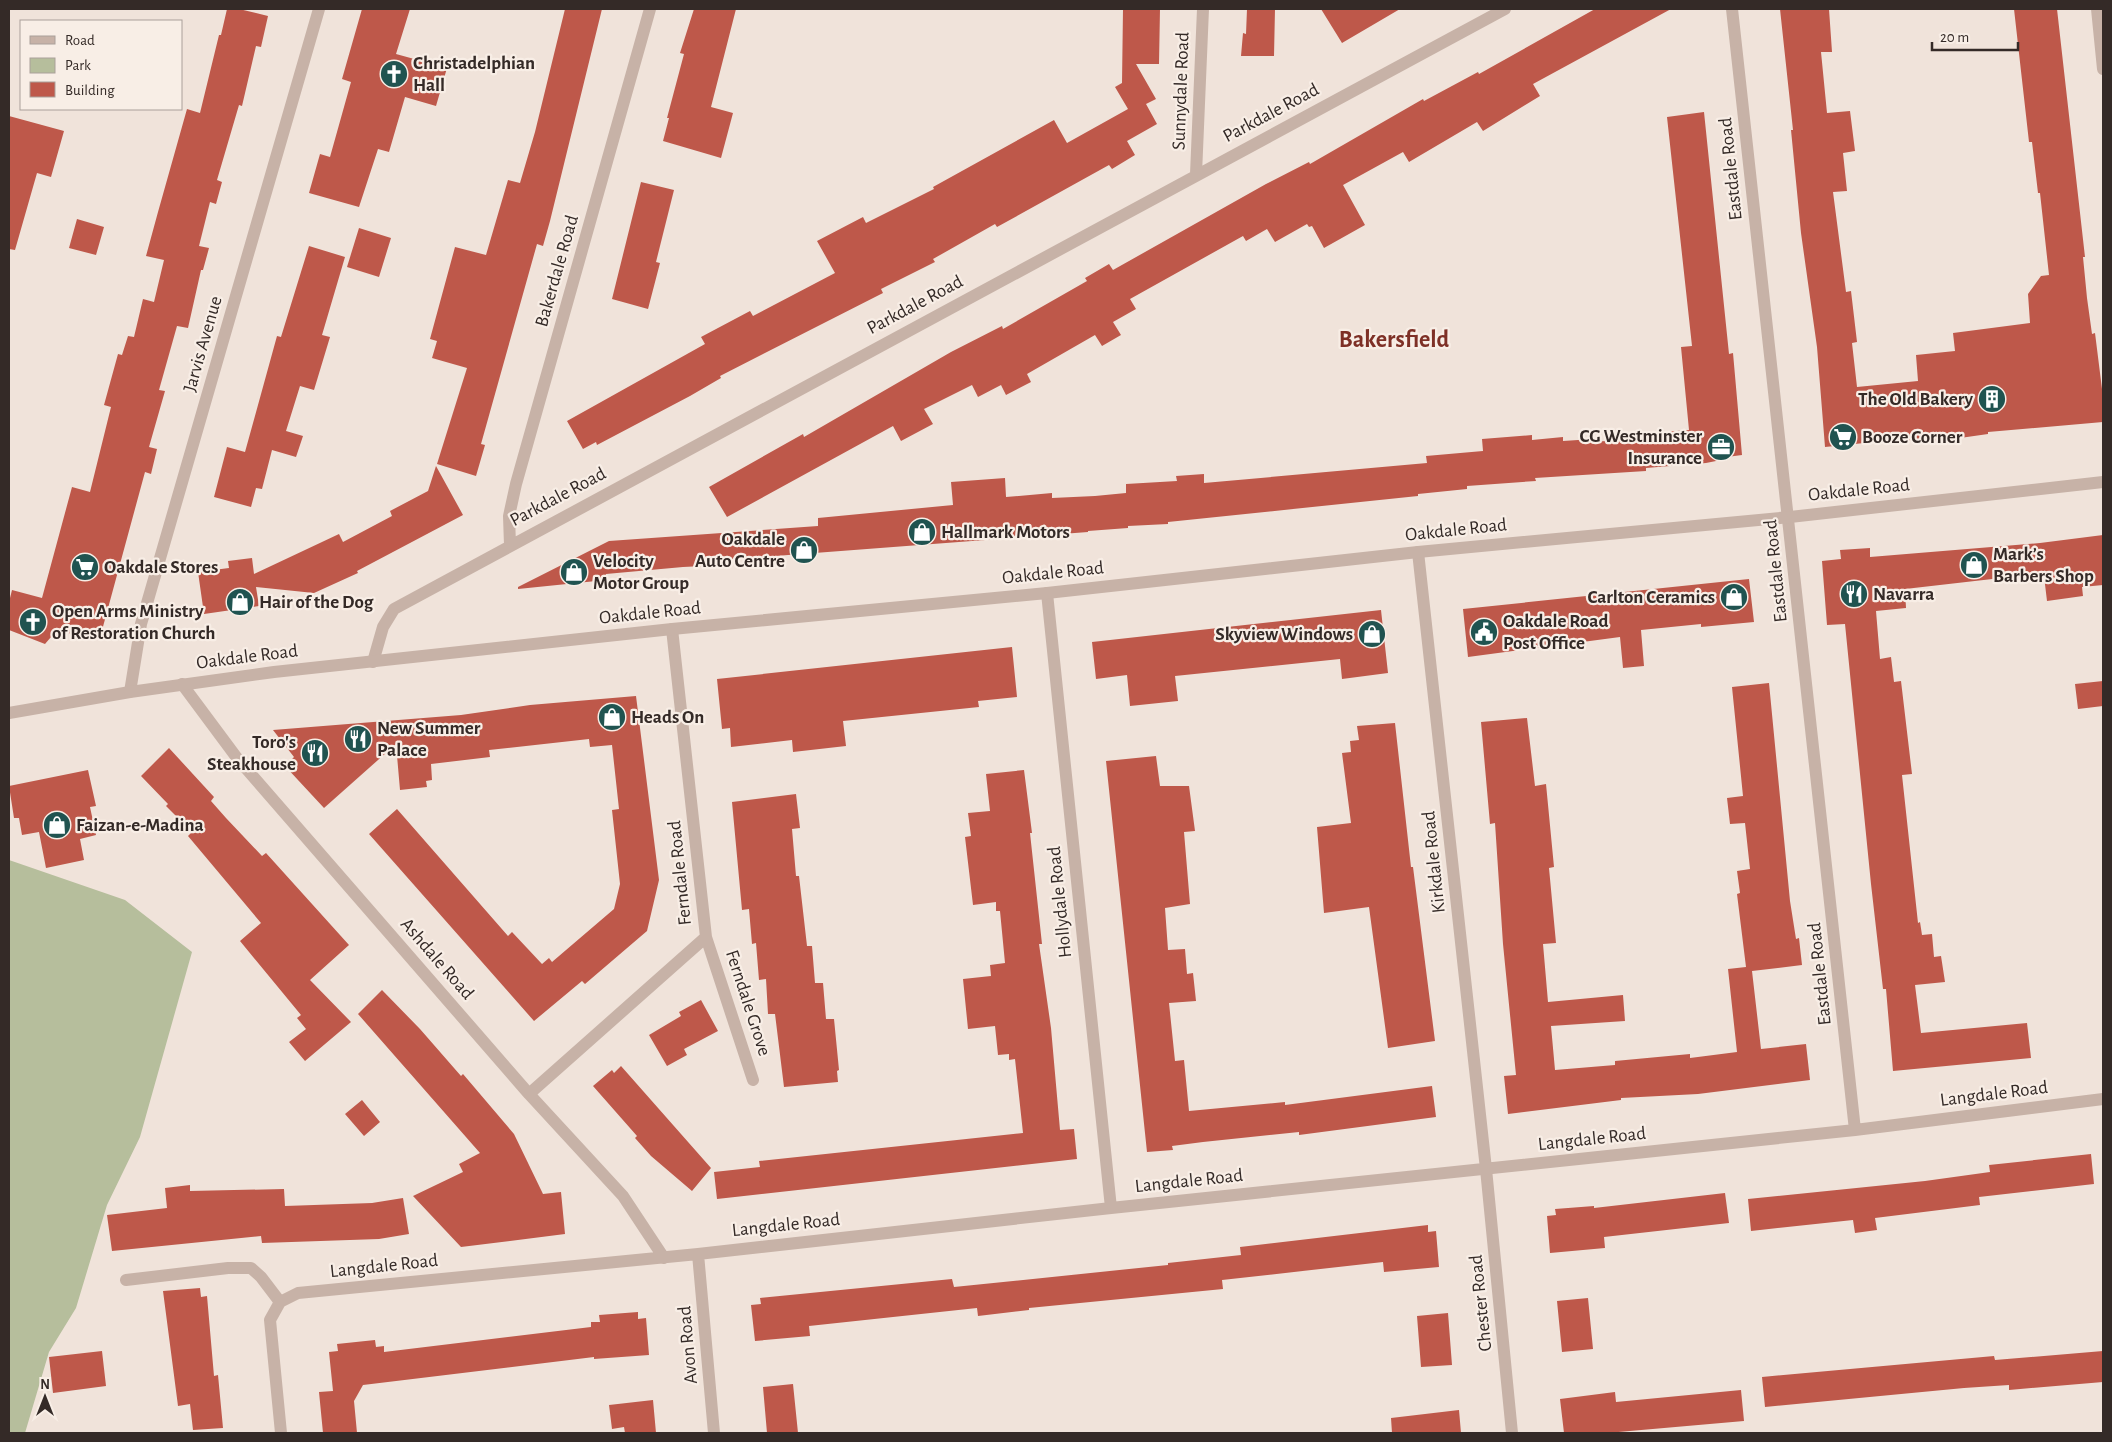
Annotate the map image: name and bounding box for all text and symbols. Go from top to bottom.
legend [20,20,182,110]
scale bar [1932,20,2018,52]
text: 20 m [1940,30,1969,45]
street label: Sunnydale Road [1169,31,1193,150]
text: Road [65,33,95,48]
place label: Christadelphian Hall [413,54,535,95]
text: Park [65,58,91,73]
church icon: Christadelphian Hall [379,59,409,89]
street label: Parkdale Road [1220,80,1322,146]
text: Building [65,83,115,98]
street label: Eastdale Road [1716,116,1746,221]
street label: Bakerdale Road [532,213,582,329]
street label: Parkdale Road [864,272,966,338]
street label: Jarvis Avenue [180,294,226,394]
district label: Bakersfield [1339,328,1450,352]
building icon: The Old Bakery [1977,384,2007,414]
place label: The Old Bakery [1858,390,1974,409]
supermarket icon: Booze Corner [1828,422,1858,452]
place label: CG Westminster Insurance [1579,427,1702,468]
place label: Booze Corner [1862,428,1963,447]
office icon: CG Westminster Insurance [1706,432,1736,462]
street label: Parkdale Road [507,464,609,530]
street label: Oakdale Road [1807,475,1911,505]
street label: Oakdale Road [1404,515,1508,545]
shop icon: Hallmark Motors [907,517,937,547]
street label: Eastdale Road [1761,518,1791,623]
place label: Hallmark Motors [941,523,1070,542]
place label: Oakdale Auto Centre [695,530,785,571]
shop icon: Oakdale Auto Centre [789,535,819,565]
place label: Mark’s Barbers Shop [1993,545,2094,586]
shop icon: Mark’s Barbers Shop [1959,550,1989,580]
supermarket icon: Oakdale Stores [70,552,100,582]
place label: Velocity Motor Group [593,552,689,593]
shop icon: Velocity Motor Group [559,557,589,587]
place label: Oakdale Stores [104,558,218,577]
street label: Oakdale Road [1001,558,1105,588]
restaurant icon: Navarra [1839,579,1869,609]
shop icon: Carlton Ceramics [1719,582,1749,612]
place label: Navarra [1873,585,1934,604]
shop icon: Hair of the Dog [225,587,255,617]
place label: Carlton Ceramics [1587,588,1715,607]
place label: Hair of the Dog [259,593,374,612]
street label: Oakdale Road [598,598,702,628]
place label: Open Arms Ministry of Restoration Church [52,602,215,643]
church icon: Open Arms Ministry of Restoration Church [18,607,48,637]
place label: Oakdale Road Post Office [1503,612,1608,653]
public building icon: Oakdale Road Post Office [1469,617,1499,647]
shop icon: Skyview Windows [1357,619,1387,649]
place label: Skyview Windows [1215,625,1353,644]
street label: Oakdale Road [195,641,299,673]
shop icon: Heads On [597,702,627,732]
place label: Heads On [631,708,704,727]
place label: New Summer Palace [377,719,481,760]
restaurant icon: New Summer Palace [343,724,373,754]
place label: Toro's Steakhouse [207,733,296,774]
restaurant icon: Toro's Steakhouse [300,738,330,768]
shop icon: Faizan-e-Madina [42,810,72,840]
street label: Kirkdale Road [1419,810,1449,914]
place label: Faizan-e-Madina [76,816,204,835]
street label: Ferndale Road [665,820,695,926]
street label: Hollydale Road [1045,845,1075,959]
street label: Ashdale Road [397,915,477,1003]
street label: Eastdale Road [1805,921,1835,1026]
street label: Ferndale Grove [722,948,774,1058]
street label: Langdale Road [1939,1078,2049,1110]
street label: Langdale Road [1537,1124,1647,1154]
street label: Langdale Road [1134,1166,1244,1196]
street label: Langdale Road [731,1210,841,1240]
street label: Langdale Road [329,1251,439,1281]
street label: Chester Road [1466,1254,1496,1352]
street label: Avon Road [675,1305,701,1385]
north arrow [20,1372,70,1422]
text: N [40,1378,50,1392]

